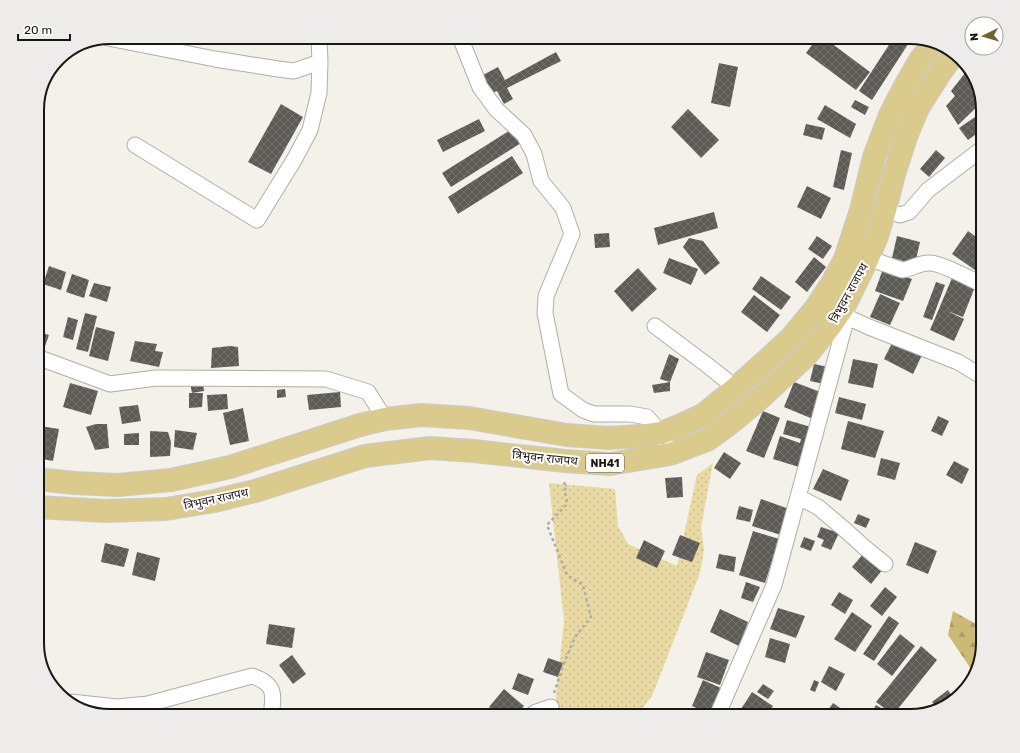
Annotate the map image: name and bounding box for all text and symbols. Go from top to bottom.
scale bar [18,16,70,42]
north arrow [964,16,1004,56]
text: 20 m [24,23,52,37]
text: N [968,32,981,41]
street label: त्रिभुवन राजपथ [826,260,872,326]
street label: त्रिभुवन राजपथ [511,447,579,469]
road number: NH41 [586,454,624,472]
street label: त्रिभुवन राजपथ [182,484,250,514]

